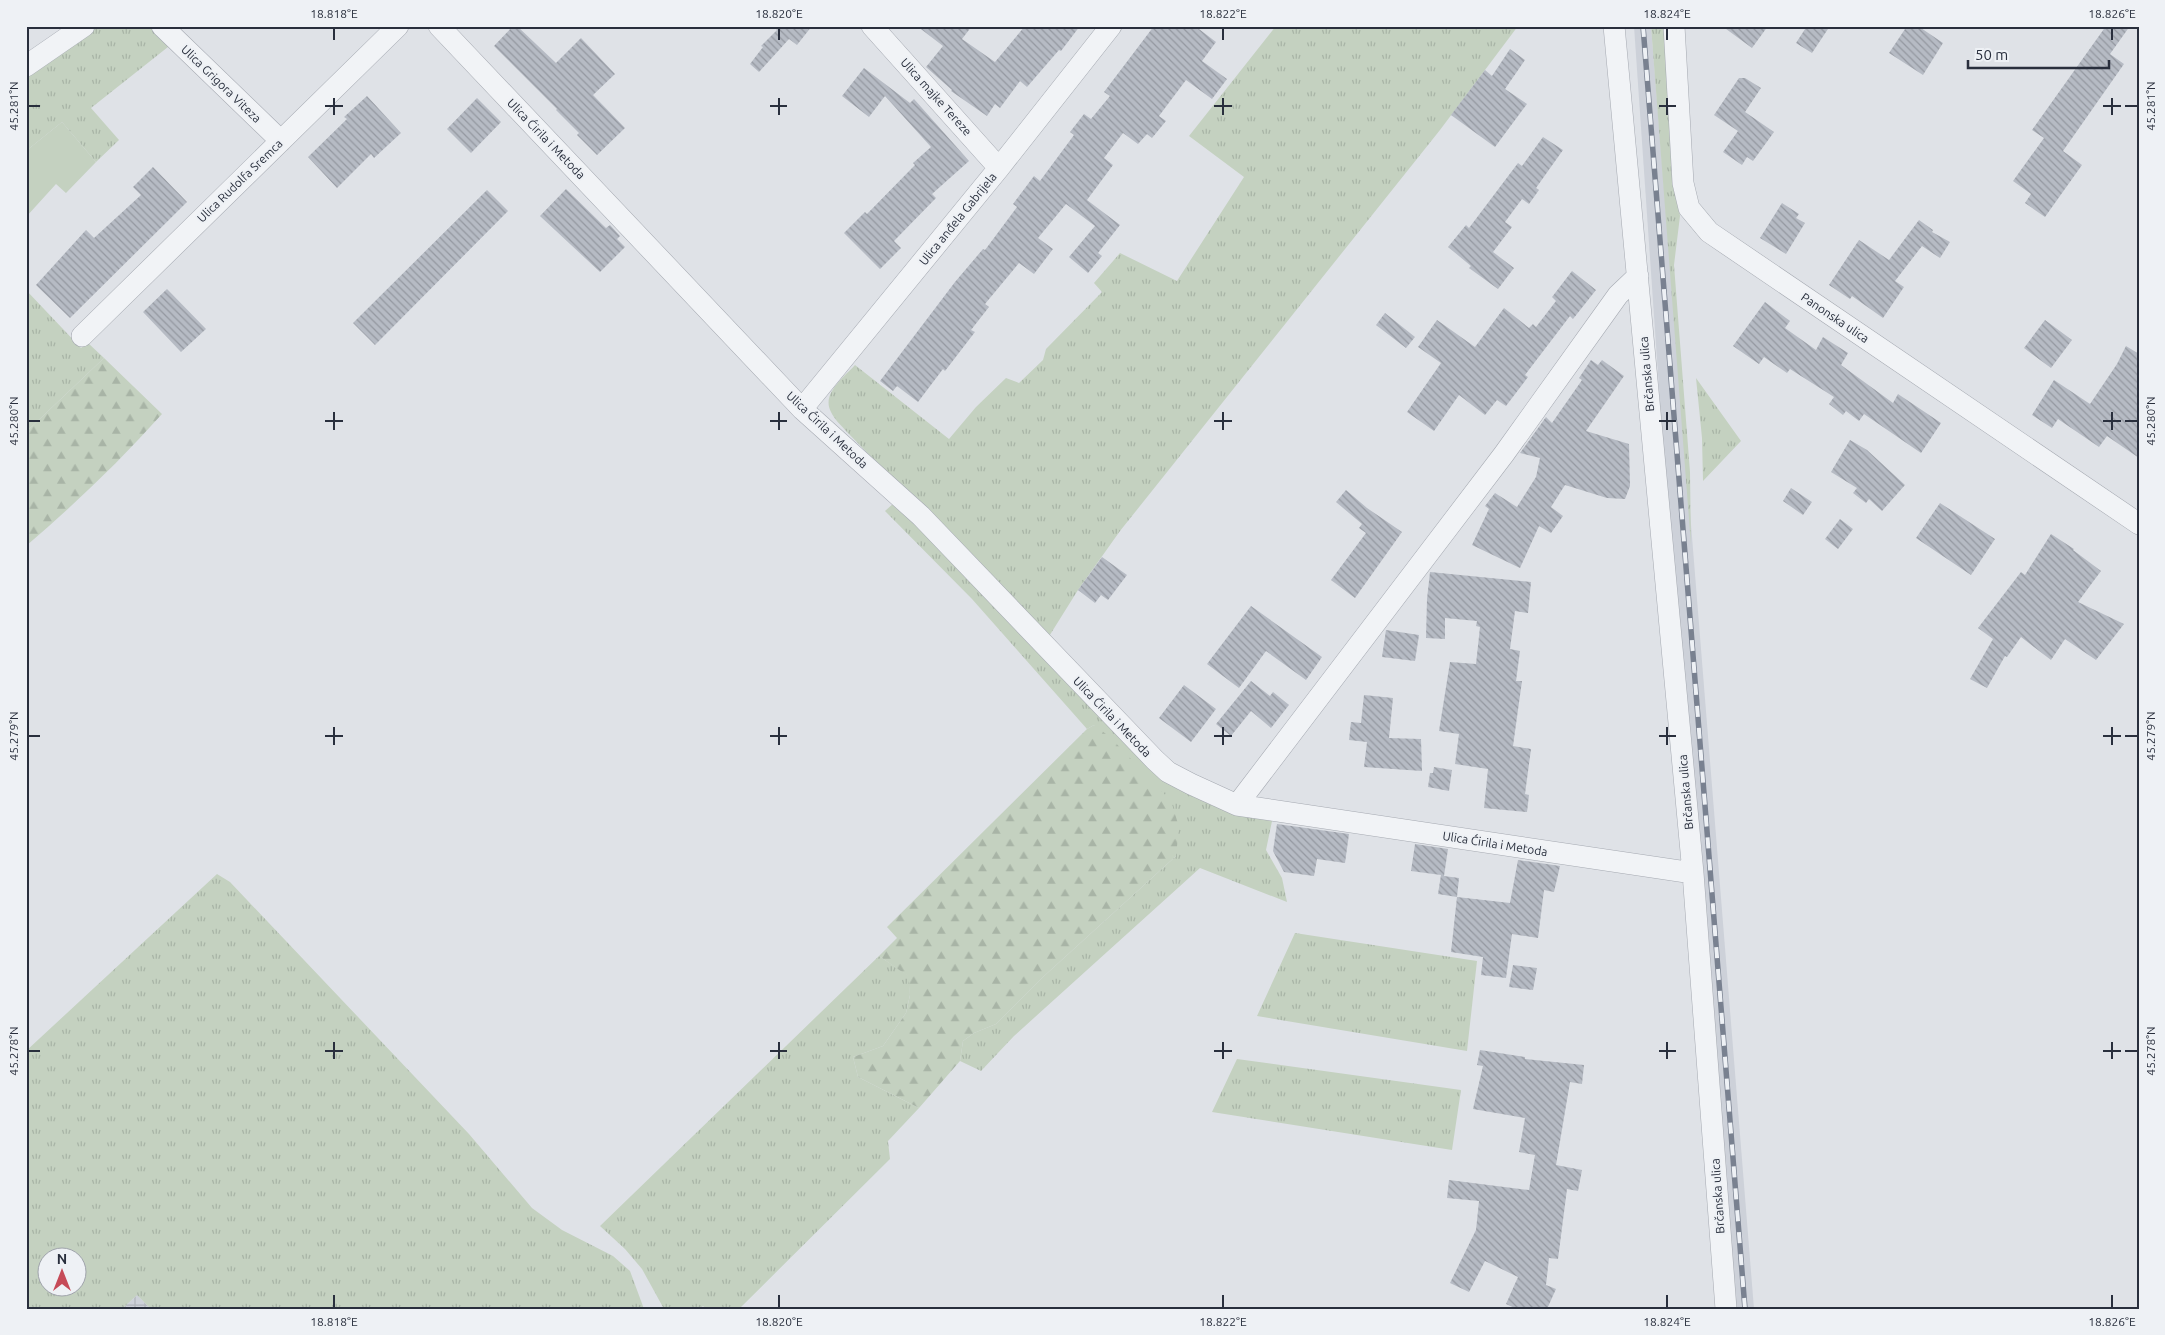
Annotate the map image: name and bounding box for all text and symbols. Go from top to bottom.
text: 18.818°E [310,7,358,20]
text: 18.820°E [755,7,803,20]
text: 18.822°E [1199,7,1247,20]
text: 18.824°E [1643,7,1691,20]
text: 18.826°E [2088,7,2136,20]
scale bar [1968,38,2109,70]
street label: Ulica Grigora Viteza [179,42,264,125]
text: 50 m [1975,46,2008,63]
street label: Ulica majke Tereze [898,55,974,138]
text: 45.281°N [7,81,20,131]
text: 45.281°N [2144,81,2157,131]
street label: Ulica Ćirila i Metoda [505,96,588,181]
street label: Ulica Rudolfa Sremca [194,137,285,225]
street label: Ulica anđela Gabrijela [916,170,999,267]
street label: Panonska ulica [1799,290,1872,345]
street label: Brčanska ulica [1637,336,1656,412]
street label: Ulica Ćirila i Metoda [784,389,871,471]
text: 45.280°N [7,396,20,446]
text: 45.280°N [2144,396,2157,446]
street label: Ulica Ćirila i Metoda [1071,674,1154,759]
text: 45.279°N [7,711,20,761]
text: 45.279°N [2144,711,2157,761]
street label: Brčanska ulica [1676,754,1695,830]
street label: Ulica Ćirila i Metoda [1442,829,1549,858]
text: 45.278°N [7,1026,20,1076]
text: 45.278°N [2144,1026,2157,1076]
street label: Brčanska ulica [1708,1158,1727,1234]
north arrow [38,1248,88,1298]
text: N [57,1251,67,1267]
text: 18.818°E [310,1315,358,1328]
text: 18.820°E [755,1315,803,1328]
text: 18.822°E [1199,1315,1247,1328]
text: 18.824°E [1643,1315,1691,1328]
text: 18.826°E [2088,1315,2136,1328]

